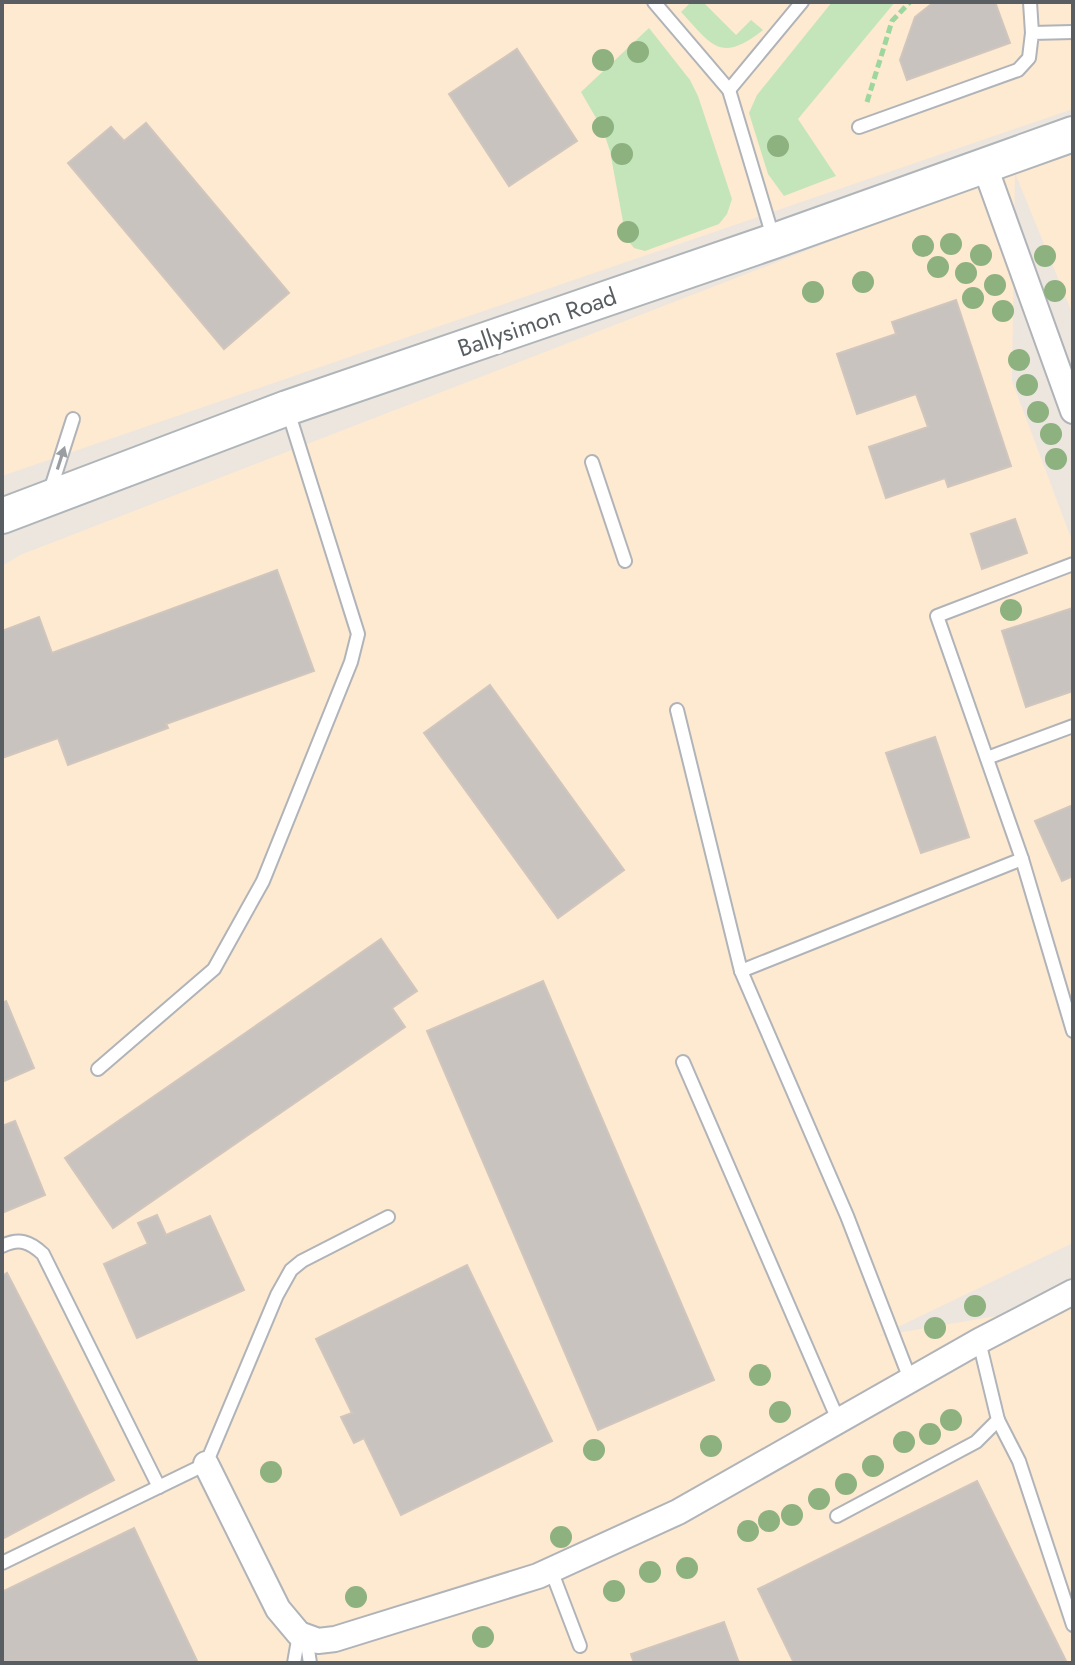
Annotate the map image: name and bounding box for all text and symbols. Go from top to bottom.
street label: Ballysimon Road [453,278,621,366]
one-way arrow [55,445,67,469]

